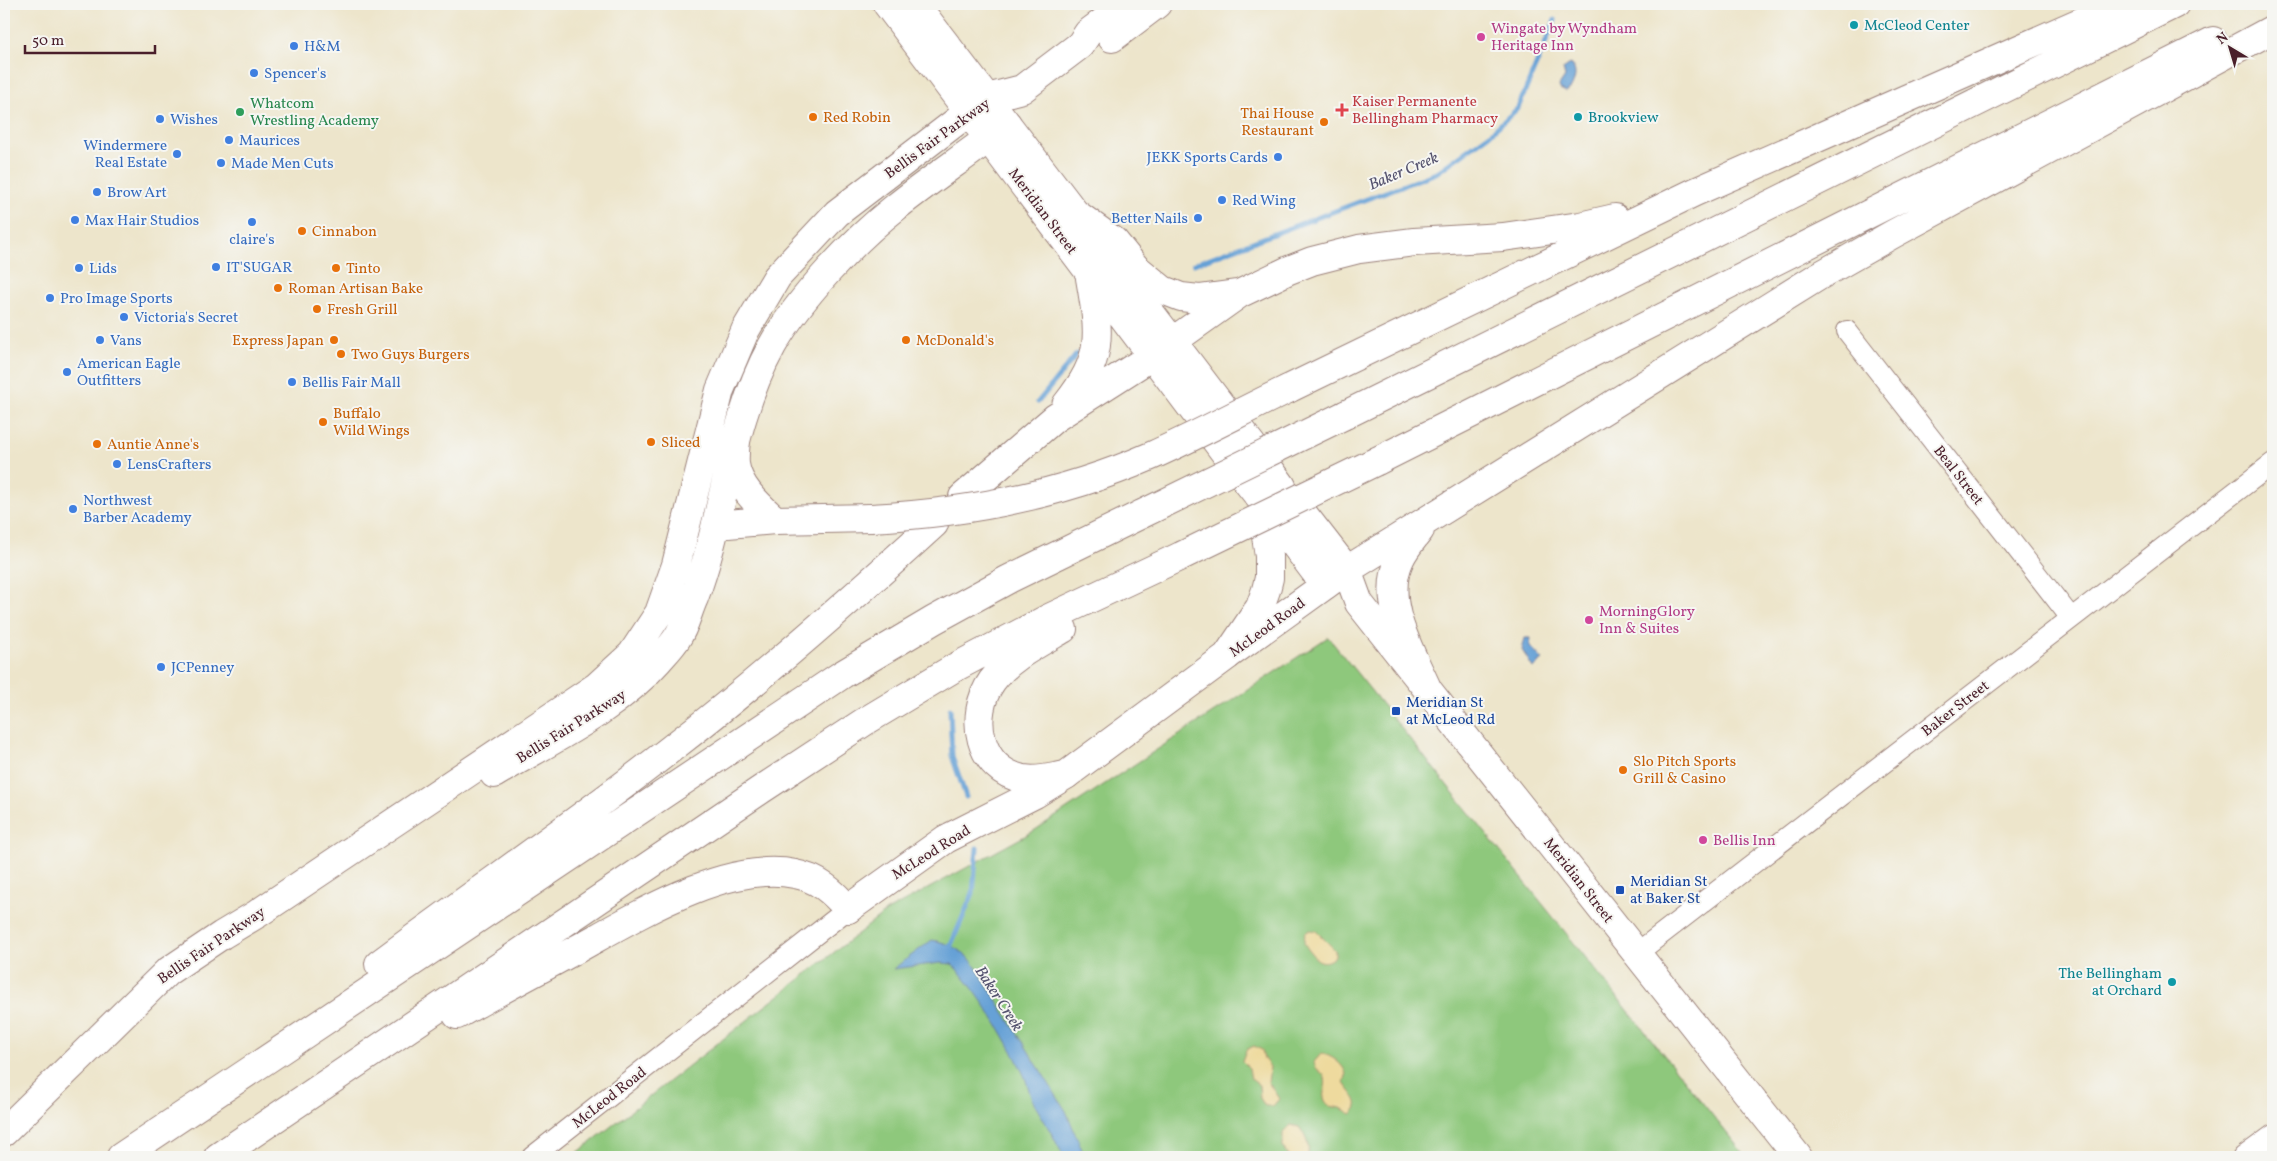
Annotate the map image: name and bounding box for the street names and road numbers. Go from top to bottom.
street label: Bellis Fair Parkway [881,94,995,185]
street label: Meridian Street [1002,164,1081,259]
street label: Beal Street [1928,442,1988,510]
street label: McLeod Road [1226,594,1310,663]
street label: Baker Street [1918,676,1994,742]
street label: Bellis Fair Parkway [513,685,631,769]
street label: McLeod Road [888,821,975,886]
street label: Meridian Street [1538,834,1618,928]
street label: Bellis Fair Parkway [154,902,270,990]
street label: McLeod Road [568,1062,652,1134]

